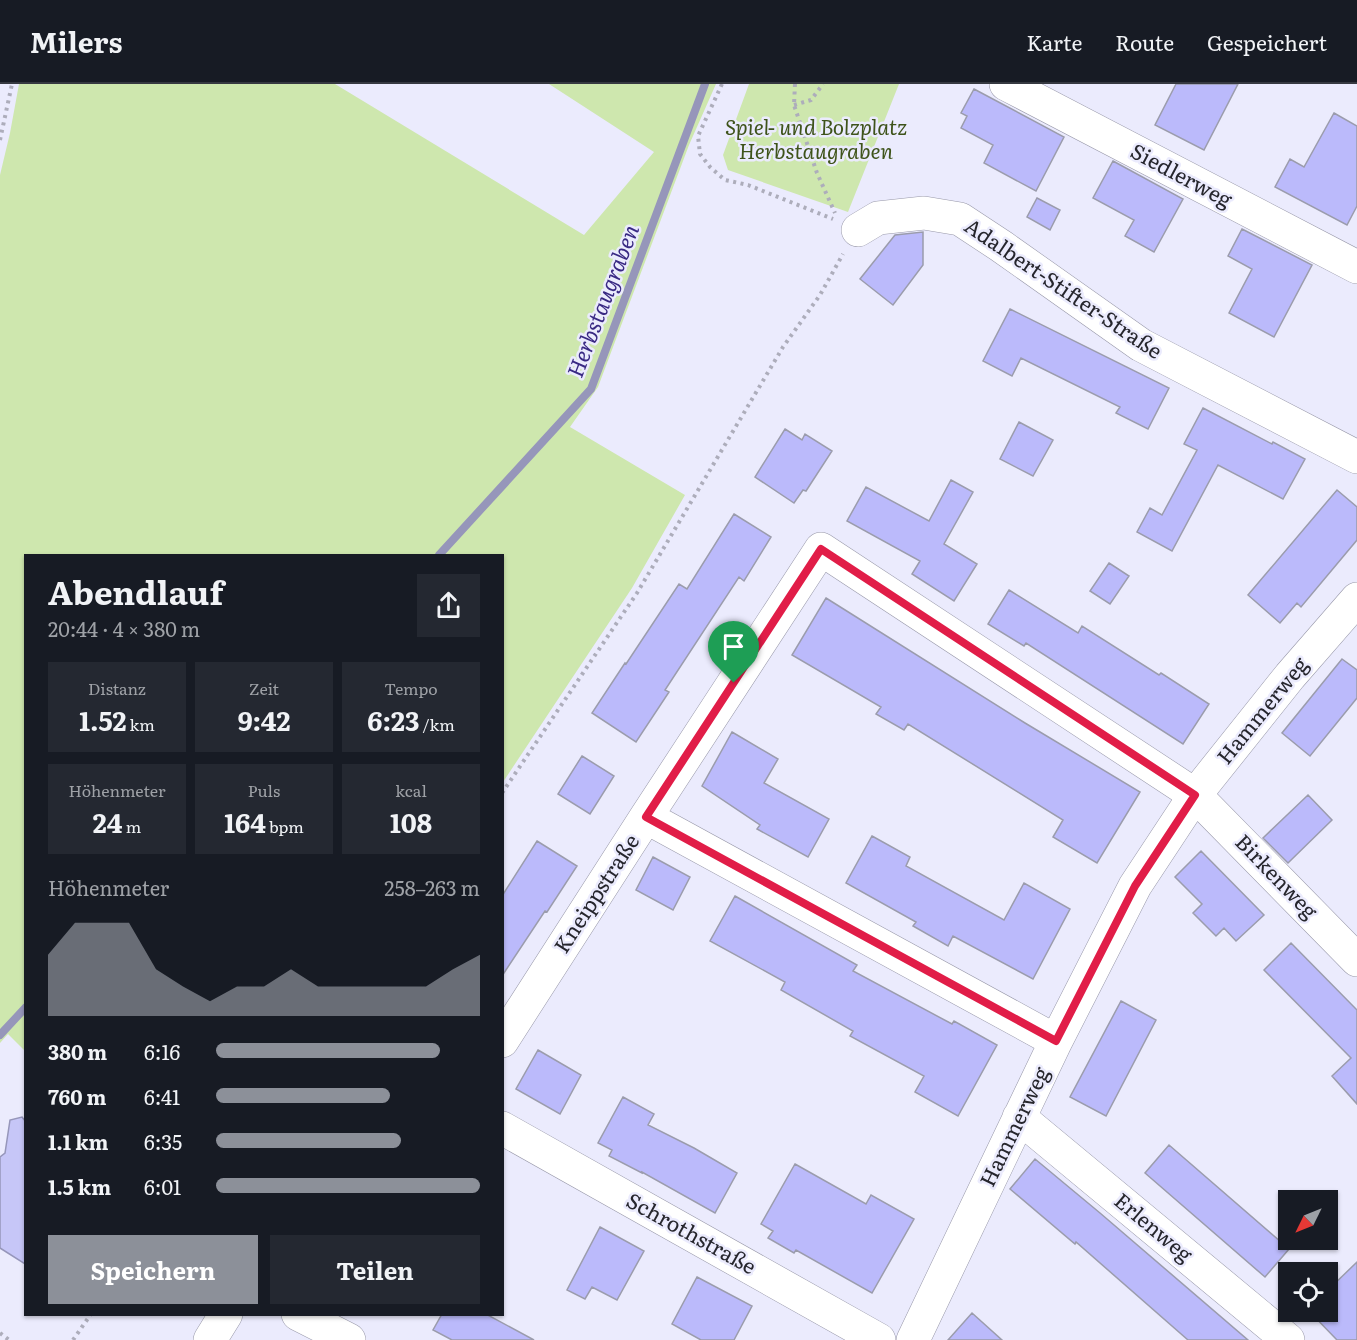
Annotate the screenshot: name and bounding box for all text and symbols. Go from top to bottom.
text: Milers [30,20,122,62]
text: Karte [1026,26,1082,57]
text: Route [1115,26,1174,57]
text: Gespeichert [1207,26,1327,57]
park label: Spiel- und Bolzplatz Herbstaugraben [725,110,907,165]
street label: Siedlerweg [1126,134,1239,214]
street label: Adalbert-Stifter-Straße [959,209,1170,365]
water label: Herbstaugraben [557,219,646,382]
text: Abendlauf [48,566,224,615]
button: share [417,574,480,637]
text: 20:44 · 4 × 380 m [48,613,200,643]
pin [708,621,759,683]
icon: arrive [717,630,750,663]
street label: Hammerweg [1208,649,1314,770]
text: Distanz [88,676,146,700]
text: Zeit [249,676,279,700]
text: Tempo [384,676,438,700]
text: 1.52 [79,700,126,739]
text: 9:42 [238,700,290,739]
text: 6:23 [367,700,419,739]
text: km [126,712,155,736]
text: /km [419,712,455,736]
text: Höhenmeter [68,778,166,802]
text: Puls [248,778,280,802]
text: kcal [395,778,427,802]
text: 24 [93,802,122,841]
text: 164 [224,802,266,841]
text: 108 [390,802,432,841]
text: m [122,814,141,838]
text: bpm [266,814,304,838]
street label: Birkenweg [1229,826,1326,925]
street label: Kneippstraße [545,827,645,958]
text: Höhenmeter [48,872,169,902]
text: 258–263 m [384,872,480,902]
text: 380 m [48,1036,107,1066]
text: 6:16 [144,1036,180,1066]
street label: Hammerweg [970,1060,1055,1191]
text: 760 m [48,1081,107,1111]
text: 6:41 [144,1081,180,1111]
text: 1.1 km [48,1126,108,1156]
text: 6:35 [144,1126,182,1156]
text: 1.5 km [48,1171,111,1201]
text: 6:01 [144,1171,181,1201]
street label: Schrothstraße [622,1183,763,1280]
street label: Erlenweg [1109,1184,1201,1268]
north arrow [1278,1190,1338,1250]
map controls [1278,1190,1338,1322]
button: Speichern [48,1235,258,1304]
button: Teilen [270,1235,480,1304]
button: locate [1278,1262,1338,1322]

